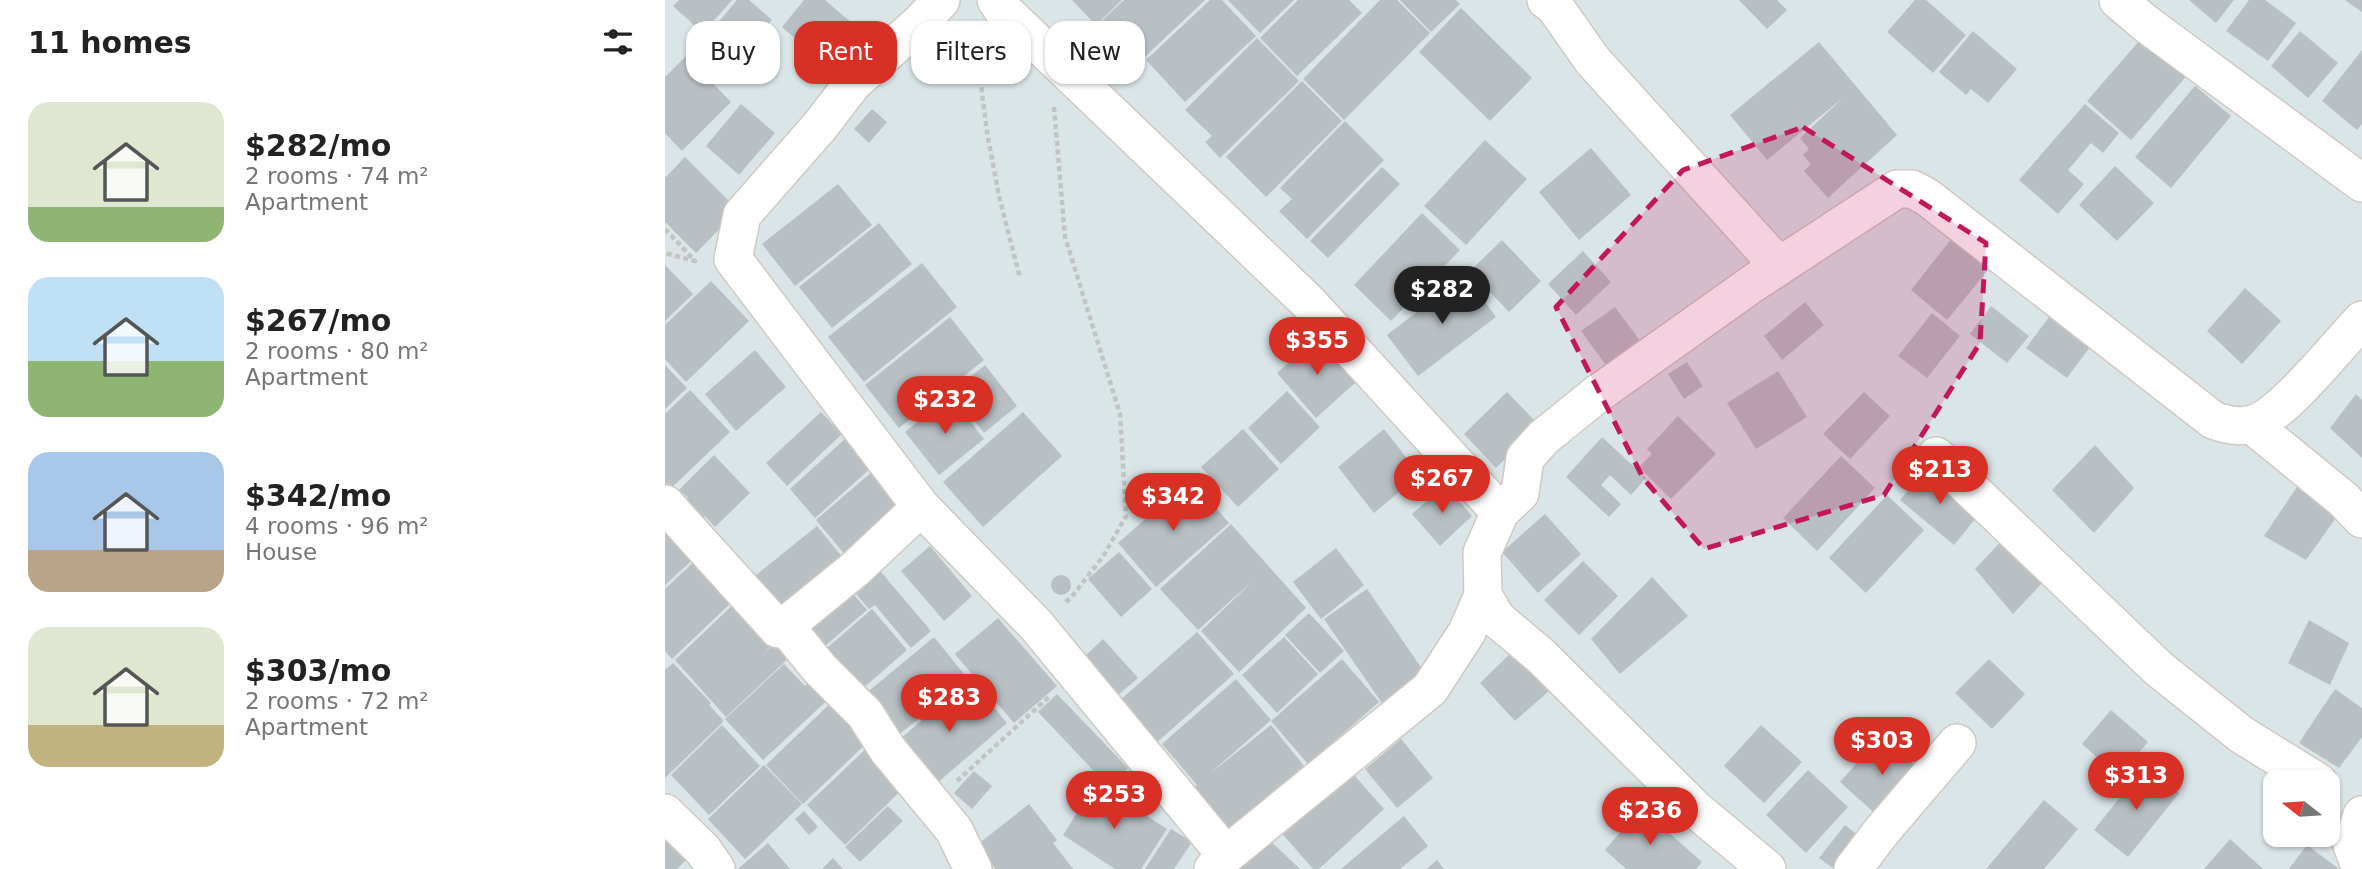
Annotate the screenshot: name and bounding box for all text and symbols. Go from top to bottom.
chip: Buy [686,21,780,84]
chip: Rent [794,21,897,84]
chip: Filters [911,21,1031,84]
chip: New [1045,21,1145,84]
icon: filters [599,23,637,61]
text: 11 homes [28,25,192,60]
text: $282/mo [245,128,391,163]
icon: home [84,130,168,214]
text: 2 rooms · 74 m² [245,163,429,189]
text: Apartment [245,189,368,215]
pin: $282 [1401,266,1483,326]
text: $282 [1410,276,1474,302]
text: $267/mo [245,303,391,338]
icon: home [84,305,168,389]
pin: $355 [1276,318,1358,377]
text: $355 [1285,327,1349,353]
text: 2 rooms · 80 m² [245,338,429,364]
text: Apartment [245,364,368,390]
pin: $232 [904,376,986,436]
text: $232 [913,386,977,412]
pin: $213 [1899,447,1981,506]
pin: $267 [1401,456,1483,515]
text: $213 [1908,456,1972,482]
text: $267 [1410,465,1474,491]
pin: $342 [1132,474,1214,533]
text: $342/mo [245,478,391,513]
icon: home [84,480,168,564]
text: $342 [1141,483,1205,509]
text: 4 rooms · 96 m² [245,513,429,539]
text: House [245,539,317,565]
text: $303/mo [245,653,391,688]
icon: home [84,655,168,739]
pin: $283 [908,674,990,734]
text: $283 [917,684,981,710]
text: 2 rooms · 72 m² [245,688,429,714]
text: Apartment [245,714,368,740]
pin: $303 [1841,718,1923,777]
text: $303 [1850,727,1914,753]
pin: $313 [2095,752,2177,812]
text: $313 [2104,762,2168,788]
north arrow [2263,770,2340,847]
map controls [2263,770,2340,847]
pin: $253 [1073,772,1155,831]
text: $253 [1082,781,1146,807]
pin: $236 [1609,788,1691,847]
text: $236 [1618,797,1682,823]

